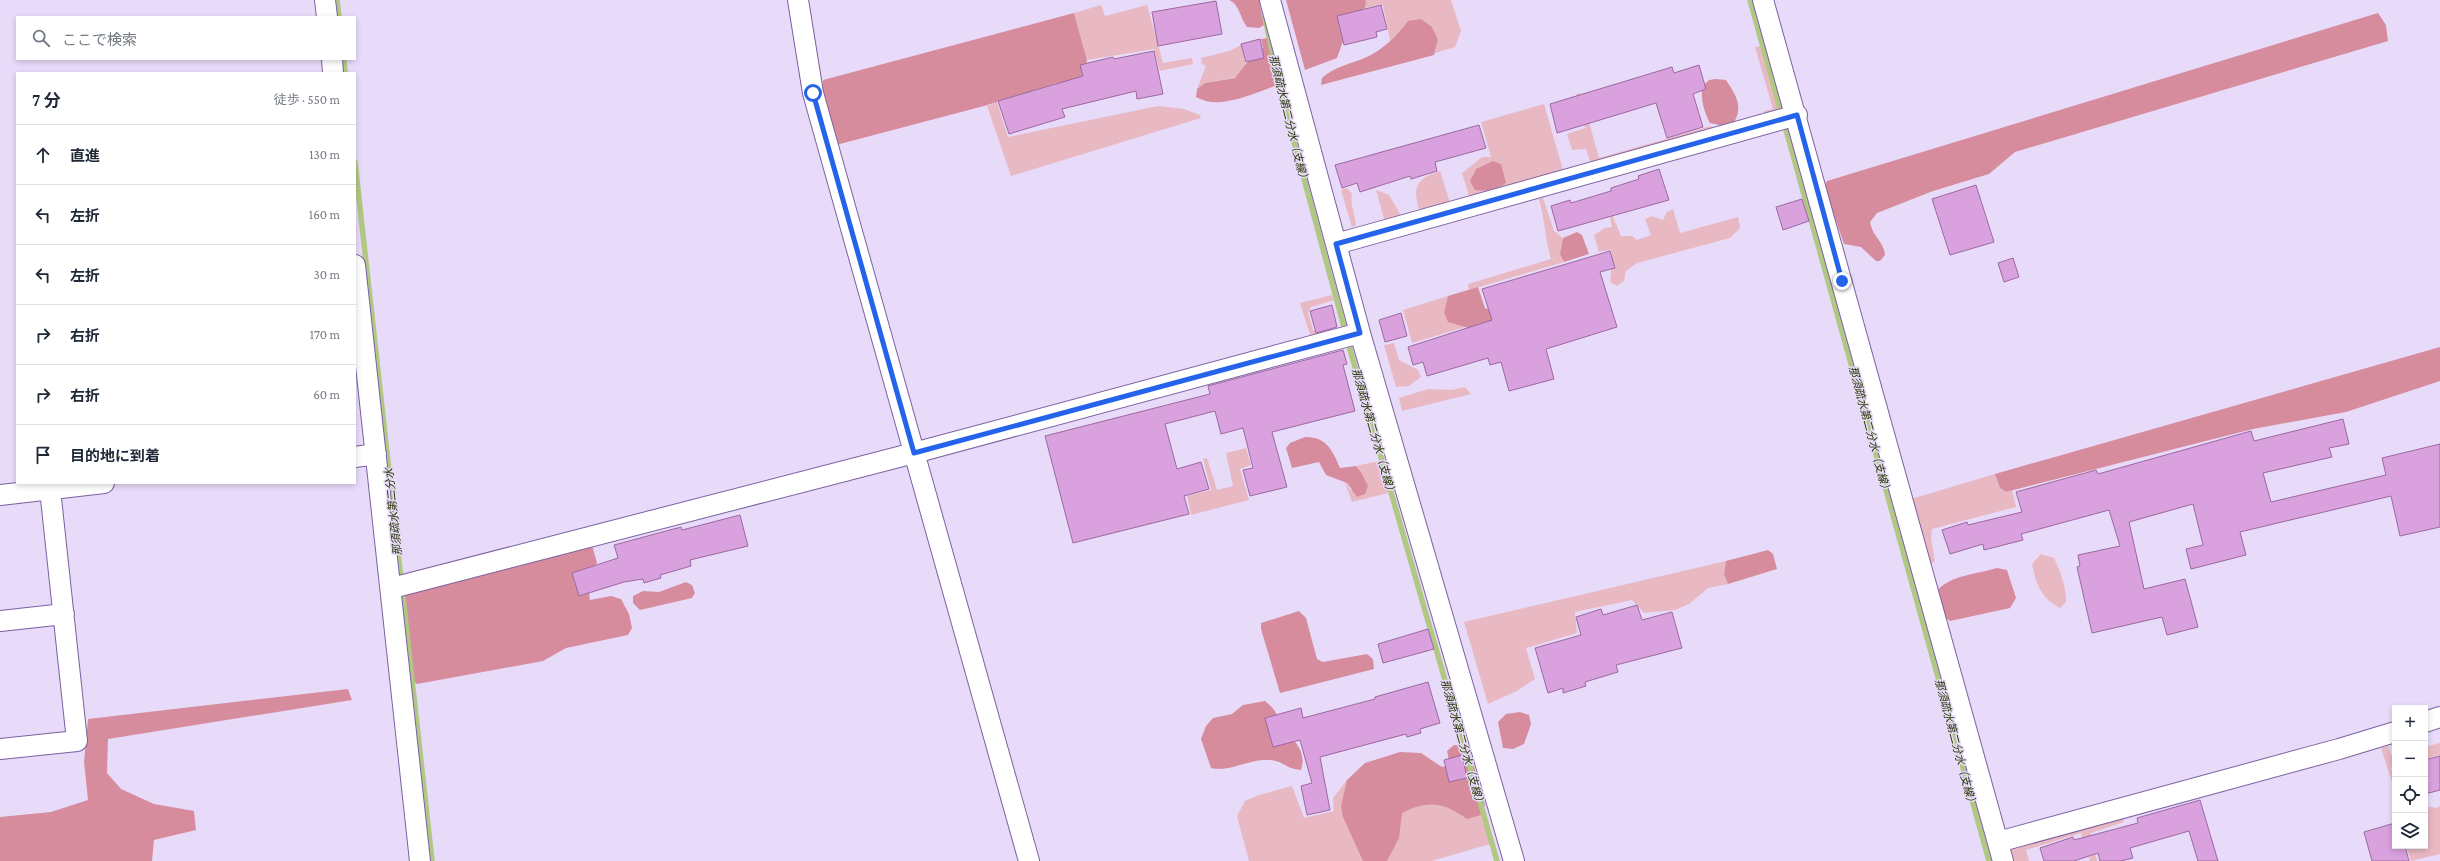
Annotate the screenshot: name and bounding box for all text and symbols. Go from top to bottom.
search box [16,16,356,60]
icon: search [30,27,52,49]
text: ここで検索 [62,32,137,48]
water label: 那須疏水第二分水（支線） [1267,54,1311,184]
route start [804,84,822,102]
text: 7 分 [32,91,61,110]
text: 徒歩 · 550 m [274,92,340,107]
icon: ahead [32,144,54,166]
text: 130 m [309,147,340,162]
text: 直進 [70,148,100,164]
icon: left [32,204,54,226]
text: 160 m [309,207,340,222]
text: 左折 [70,208,100,224]
icon: left [32,264,54,286]
text: 30 m [314,267,340,282]
text: 左折 [70,268,100,284]
route end [1833,272,1851,290]
icon: right [32,324,54,346]
text: 170 m [310,327,340,342]
text: 右折 [70,328,100,344]
water label: 那須疏水第二分水（支線） [1847,365,1893,495]
water label: 那須疏水第二分水（支線） [1350,367,1398,497]
icon: right [32,384,54,406]
text: 60 m [313,387,340,402]
text: 右折 [70,388,100,404]
icon: arrive [32,444,54,466]
text: 目的地に到着 [70,448,160,464]
water label: 那須疏水第二分水 [382,467,404,556]
water label: 那須疏水第二分水（支線） [1439,678,1487,808]
water label: 那須疏水第二分水（支線） [1933,678,1979,808]
map controls [2392,705,2428,849]
button: + [2392,705,2428,741]
button: − [2392,741,2428,777]
button: locate [2392,777,2428,813]
button: layers [2392,813,2428,849]

